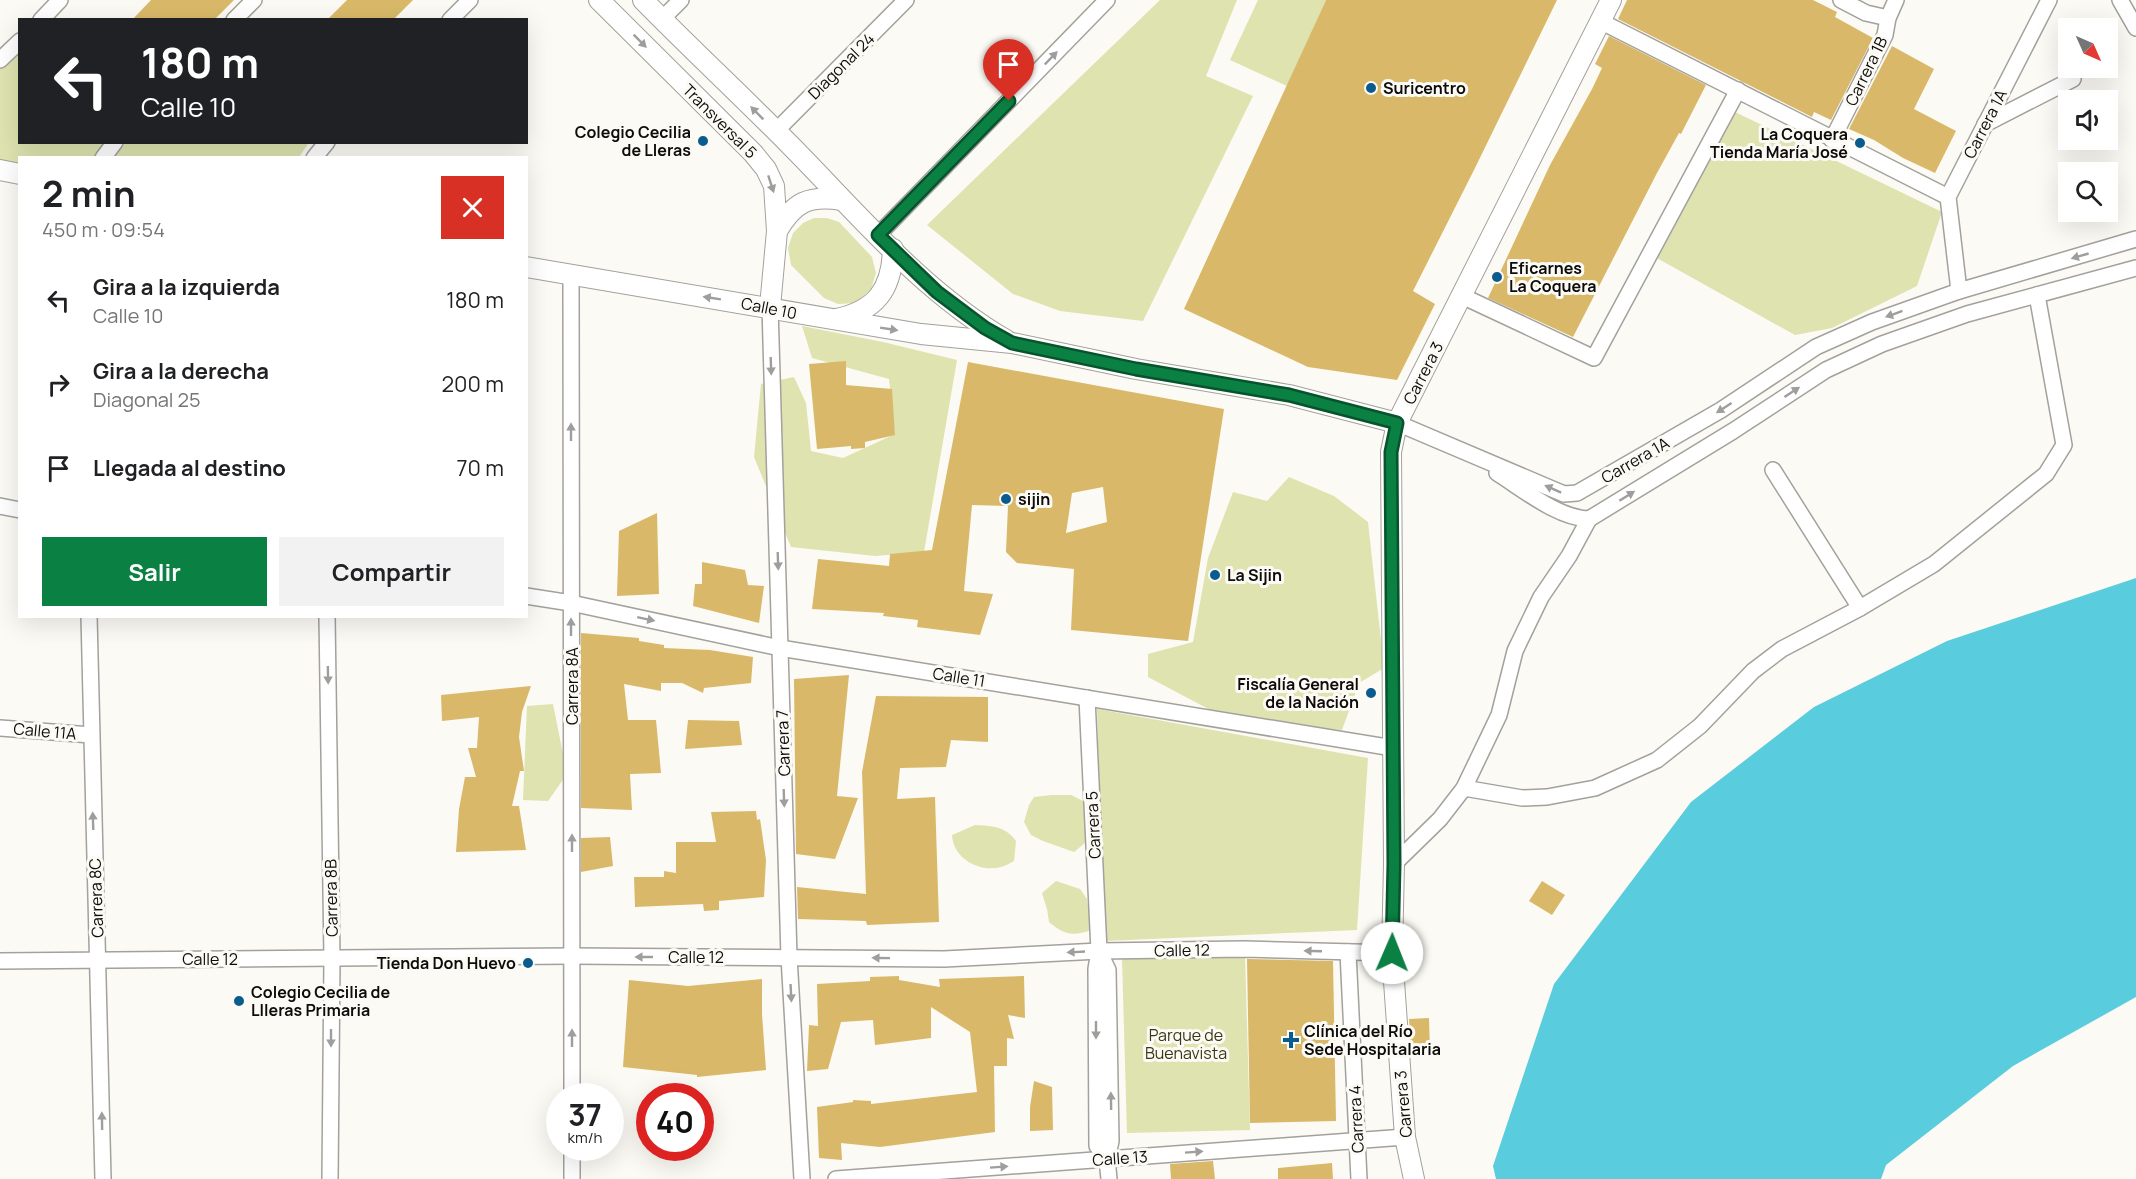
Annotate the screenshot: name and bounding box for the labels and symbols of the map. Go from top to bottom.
north arrow [2058,18,2118,78]
street label: Diagonal 24 [803,28,879,104]
street label: Carrera 1B [1840,32,1892,109]
one-way arrow [633,34,647,48]
pin [983,39,1034,101]
one-way arrow [1043,51,1057,65]
place label: Suricentro [1383,77,1466,99]
street label: Transversal 5 [678,79,762,163]
marker: Suricentro [1364,81,1378,95]
street label: Carrera 1A [1958,86,2012,162]
one-way arrow [750,106,765,120]
place label: Colegio Cecilia de Lleras [575,121,691,161]
place label: La Coquera Tienda María José [1710,123,1848,163]
marker: Colegio Cecilia de Lleras [696,134,710,148]
marker: La Coquera Tienda María José [1853,136,1867,150]
one-way arrow [767,175,776,193]
one-way arrow [2071,252,2089,261]
place label: Eficarnes La Coquera [1509,257,1597,297]
marker: Eficarnes La Coquera [1490,270,1504,284]
street label: Calle 10 [739,292,799,324]
one-way arrow [702,293,721,302]
one-way arrow [1885,310,1903,320]
one-way arrow [880,325,899,334]
street label: Carrera 3 [1398,338,1448,408]
one-way arrow [767,356,776,375]
one-way arrow [1784,387,1800,398]
one-way arrow [1716,403,1732,414]
one-way arrow [566,423,576,442]
street label: Carrera 1A [1597,432,1673,488]
one-way arrow [1544,484,1562,494]
place label: sijin [1018,488,1050,510]
one-way arrow [1619,491,1635,502]
marker: sijin [999,492,1013,506]
one-way arrow [773,551,782,570]
place label: La Sijin [1227,564,1282,586]
marker: La Sijin [1208,568,1222,582]
one-way arrow [637,615,656,624]
one-way arrow [566,618,576,637]
street label: Carrera 8A [561,647,583,725]
street label: Calle 11 [931,662,987,692]
one-way arrow [323,665,333,684]
place label: Fiscalía General de la Nación [1237,673,1359,713]
marker: Fiscalía General de la Nación [1364,686,1378,700]
street label: Carrera 7 [771,709,795,777]
street label: Calle 11A [13,717,77,745]
one-way arrow [780,788,789,807]
street label: Carrera 5 [1080,791,1106,859]
one-way arrow [89,811,98,830]
one-way arrow [567,834,577,853]
street label: Carrera 8C [84,858,108,938]
street label: Carrera 8B [319,859,343,937]
position arrow [1360,921,1424,985]
street label: Calle 12 [1154,939,1210,961]
street label: Calle 12 [668,946,724,968]
one-way arrow [1303,946,1322,955]
street label: Calle 12 [182,948,238,970]
one-way arrow [1066,948,1085,957]
place label: Tienda Don Huevo [377,952,516,974]
one-way arrow [635,952,654,962]
one-way arrow [872,954,891,963]
marker: Tienda Don Huevo [521,956,535,970]
place label: Colegio Cecilia de Llleras Primaria [251,981,390,1021]
one-way arrow [786,983,795,1002]
marker: Colegio Cecilia de Llleras Primaria [232,994,246,1008]
place label: Clínica del Río Sede Hospitalaria [1304,1020,1441,1060]
one-way arrow [1091,1021,1101,1040]
park label: Parque de Buenavista [1145,1024,1227,1064]
one-way arrow [326,1028,336,1047]
one-way arrow [567,1029,577,1048]
marker: Clínica del Río Sede Hospitalaria [1282,1031,1300,1049]
street label: Carrera 3 [1389,1069,1417,1139]
speed limit sign: 40 [636,1083,714,1161]
street label: Carrera 4 [1343,1084,1369,1154]
one-way arrow [1106,1091,1115,1110]
one-way arrow [97,1111,106,1130]
street label: Calle 13 [1092,1145,1148,1171]
one-way arrow [1184,1147,1203,1157]
one-way arrow [990,1162,1009,1171]

